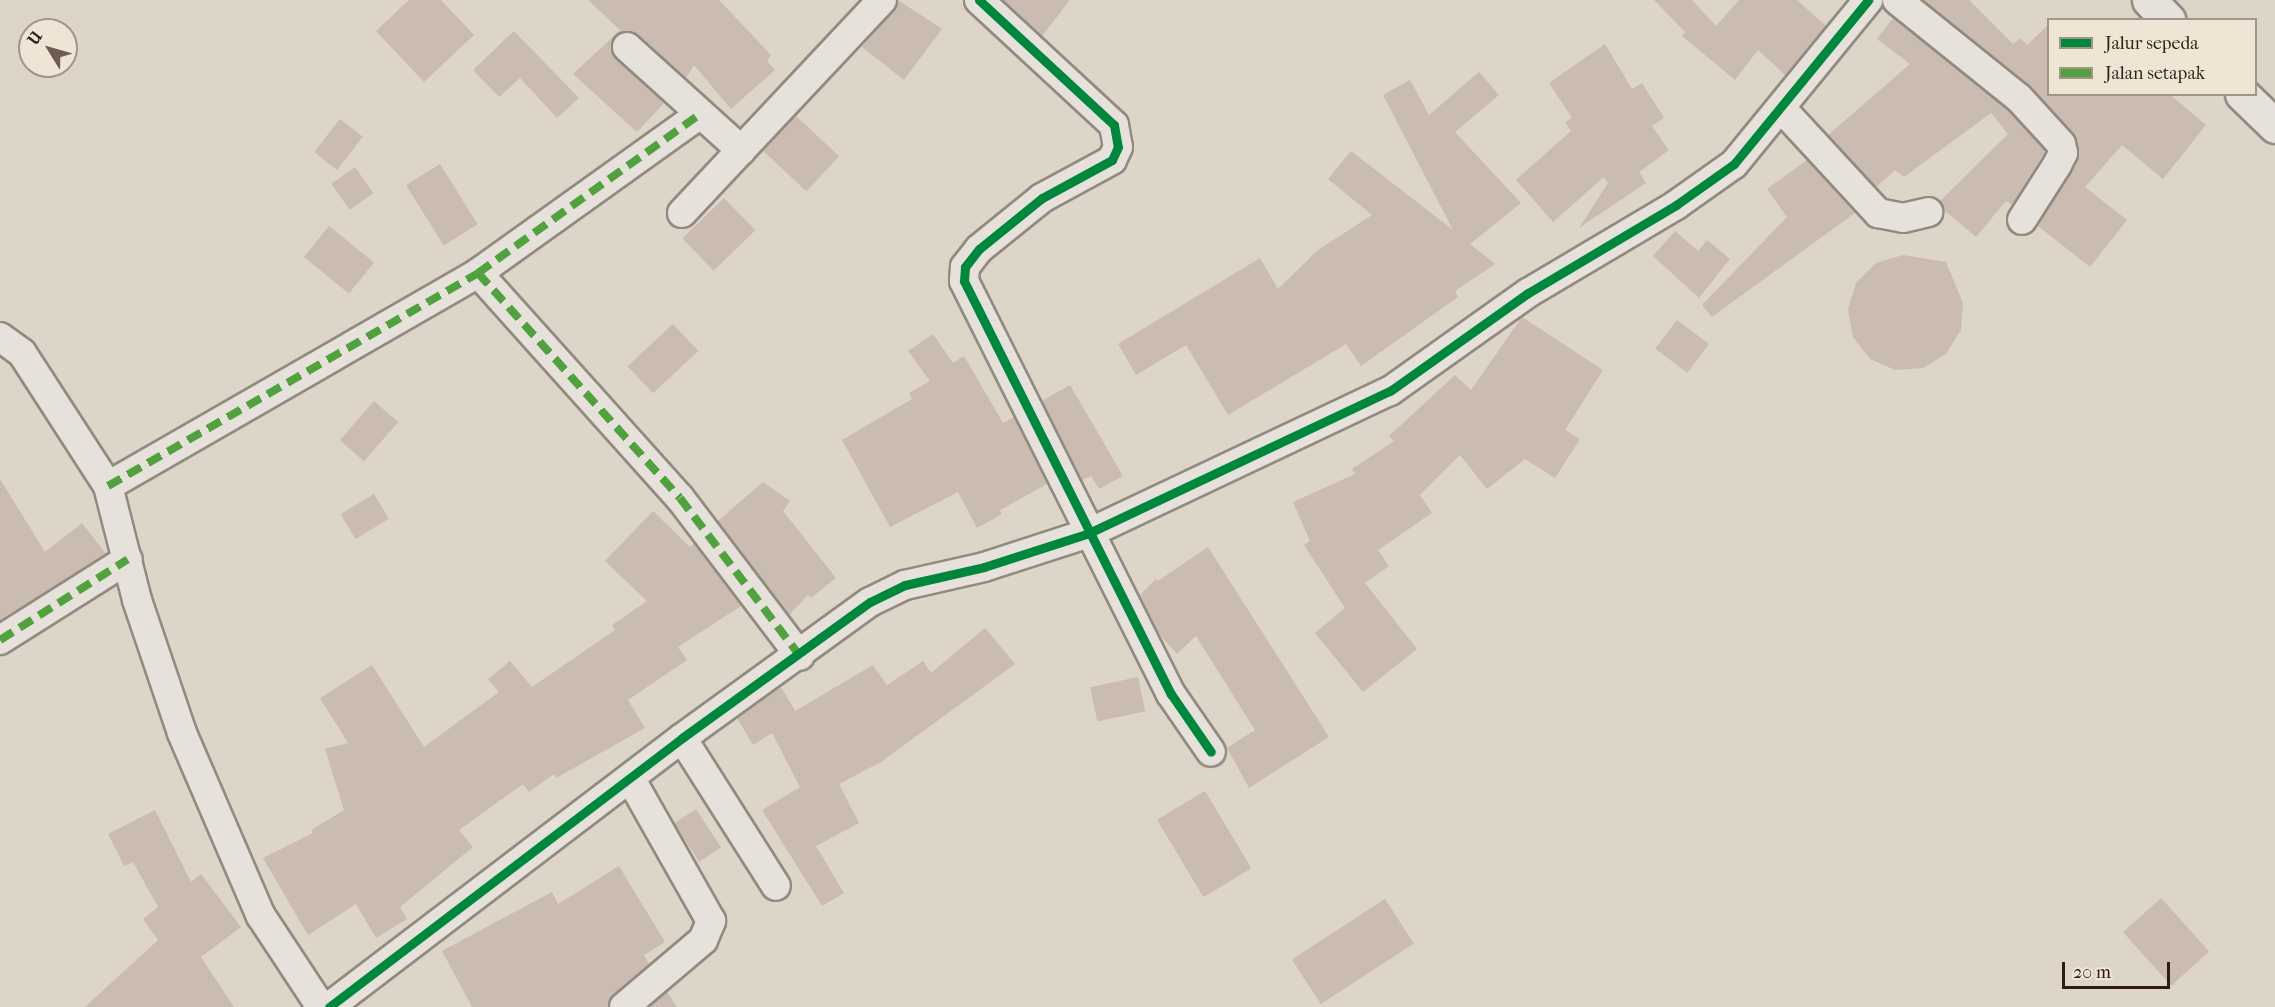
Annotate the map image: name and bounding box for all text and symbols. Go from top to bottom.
north arrow [18,18,78,78]
legend [2047,18,2257,96]
text: U [23,27,46,49]
text: Jalur sepeda [2105,33,2199,54]
text: Jalan setapak [2105,63,2205,84]
scale bar [2065,950,2173,988]
text: 20 m [2073,962,2111,983]

